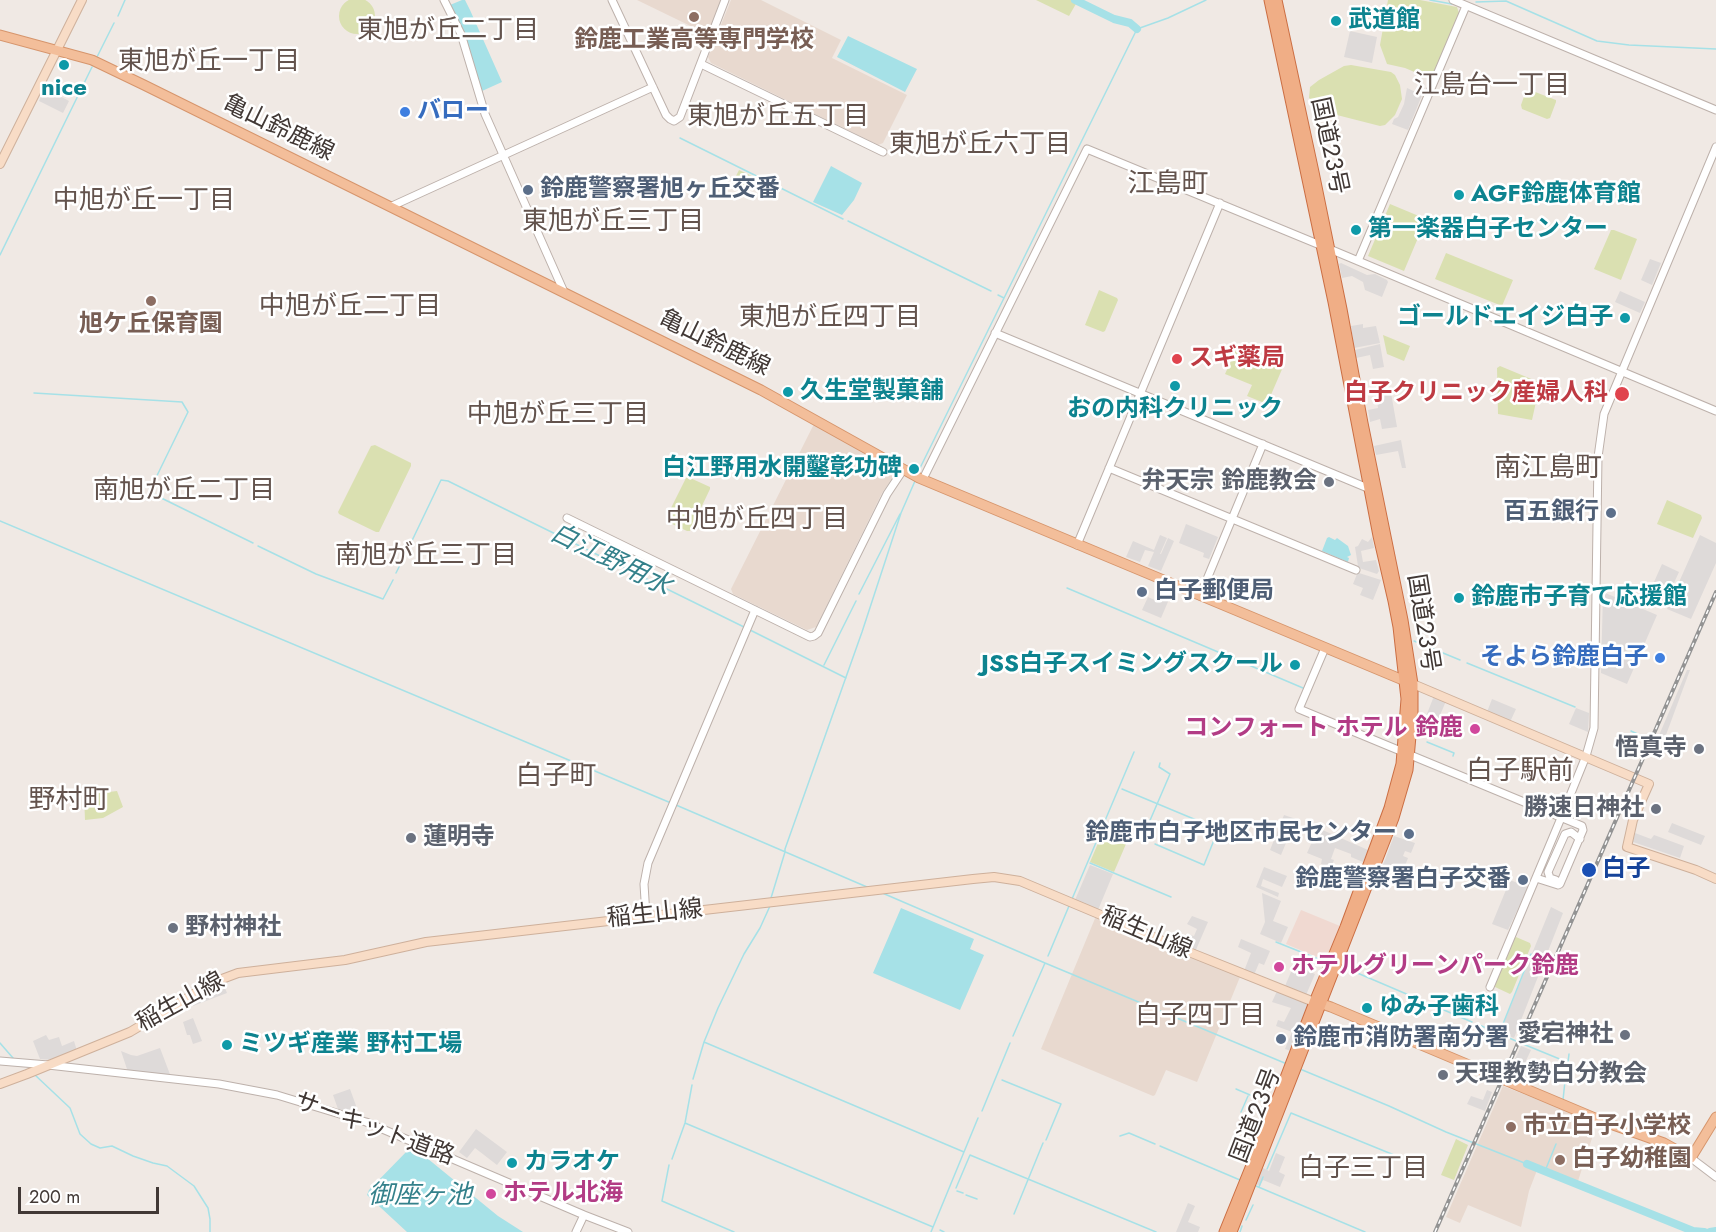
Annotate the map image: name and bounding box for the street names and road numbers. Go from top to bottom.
street label: 亀山鈴鹿線 [218,90,338,168]
street label: 国道23号 [1304,95,1352,197]
street label: 亀山鈴鹿線 [654,305,774,383]
street label: 国道23号 [1400,572,1444,674]
street label: 稲生山線 [606,896,704,934]
street label: 稲生山線 [1096,902,1196,966]
street label: 稲生山線 [132,967,230,1039]
street label: 国道23号 [1226,1065,1288,1167]
street label: サーキット道路 [290,1088,458,1172]

